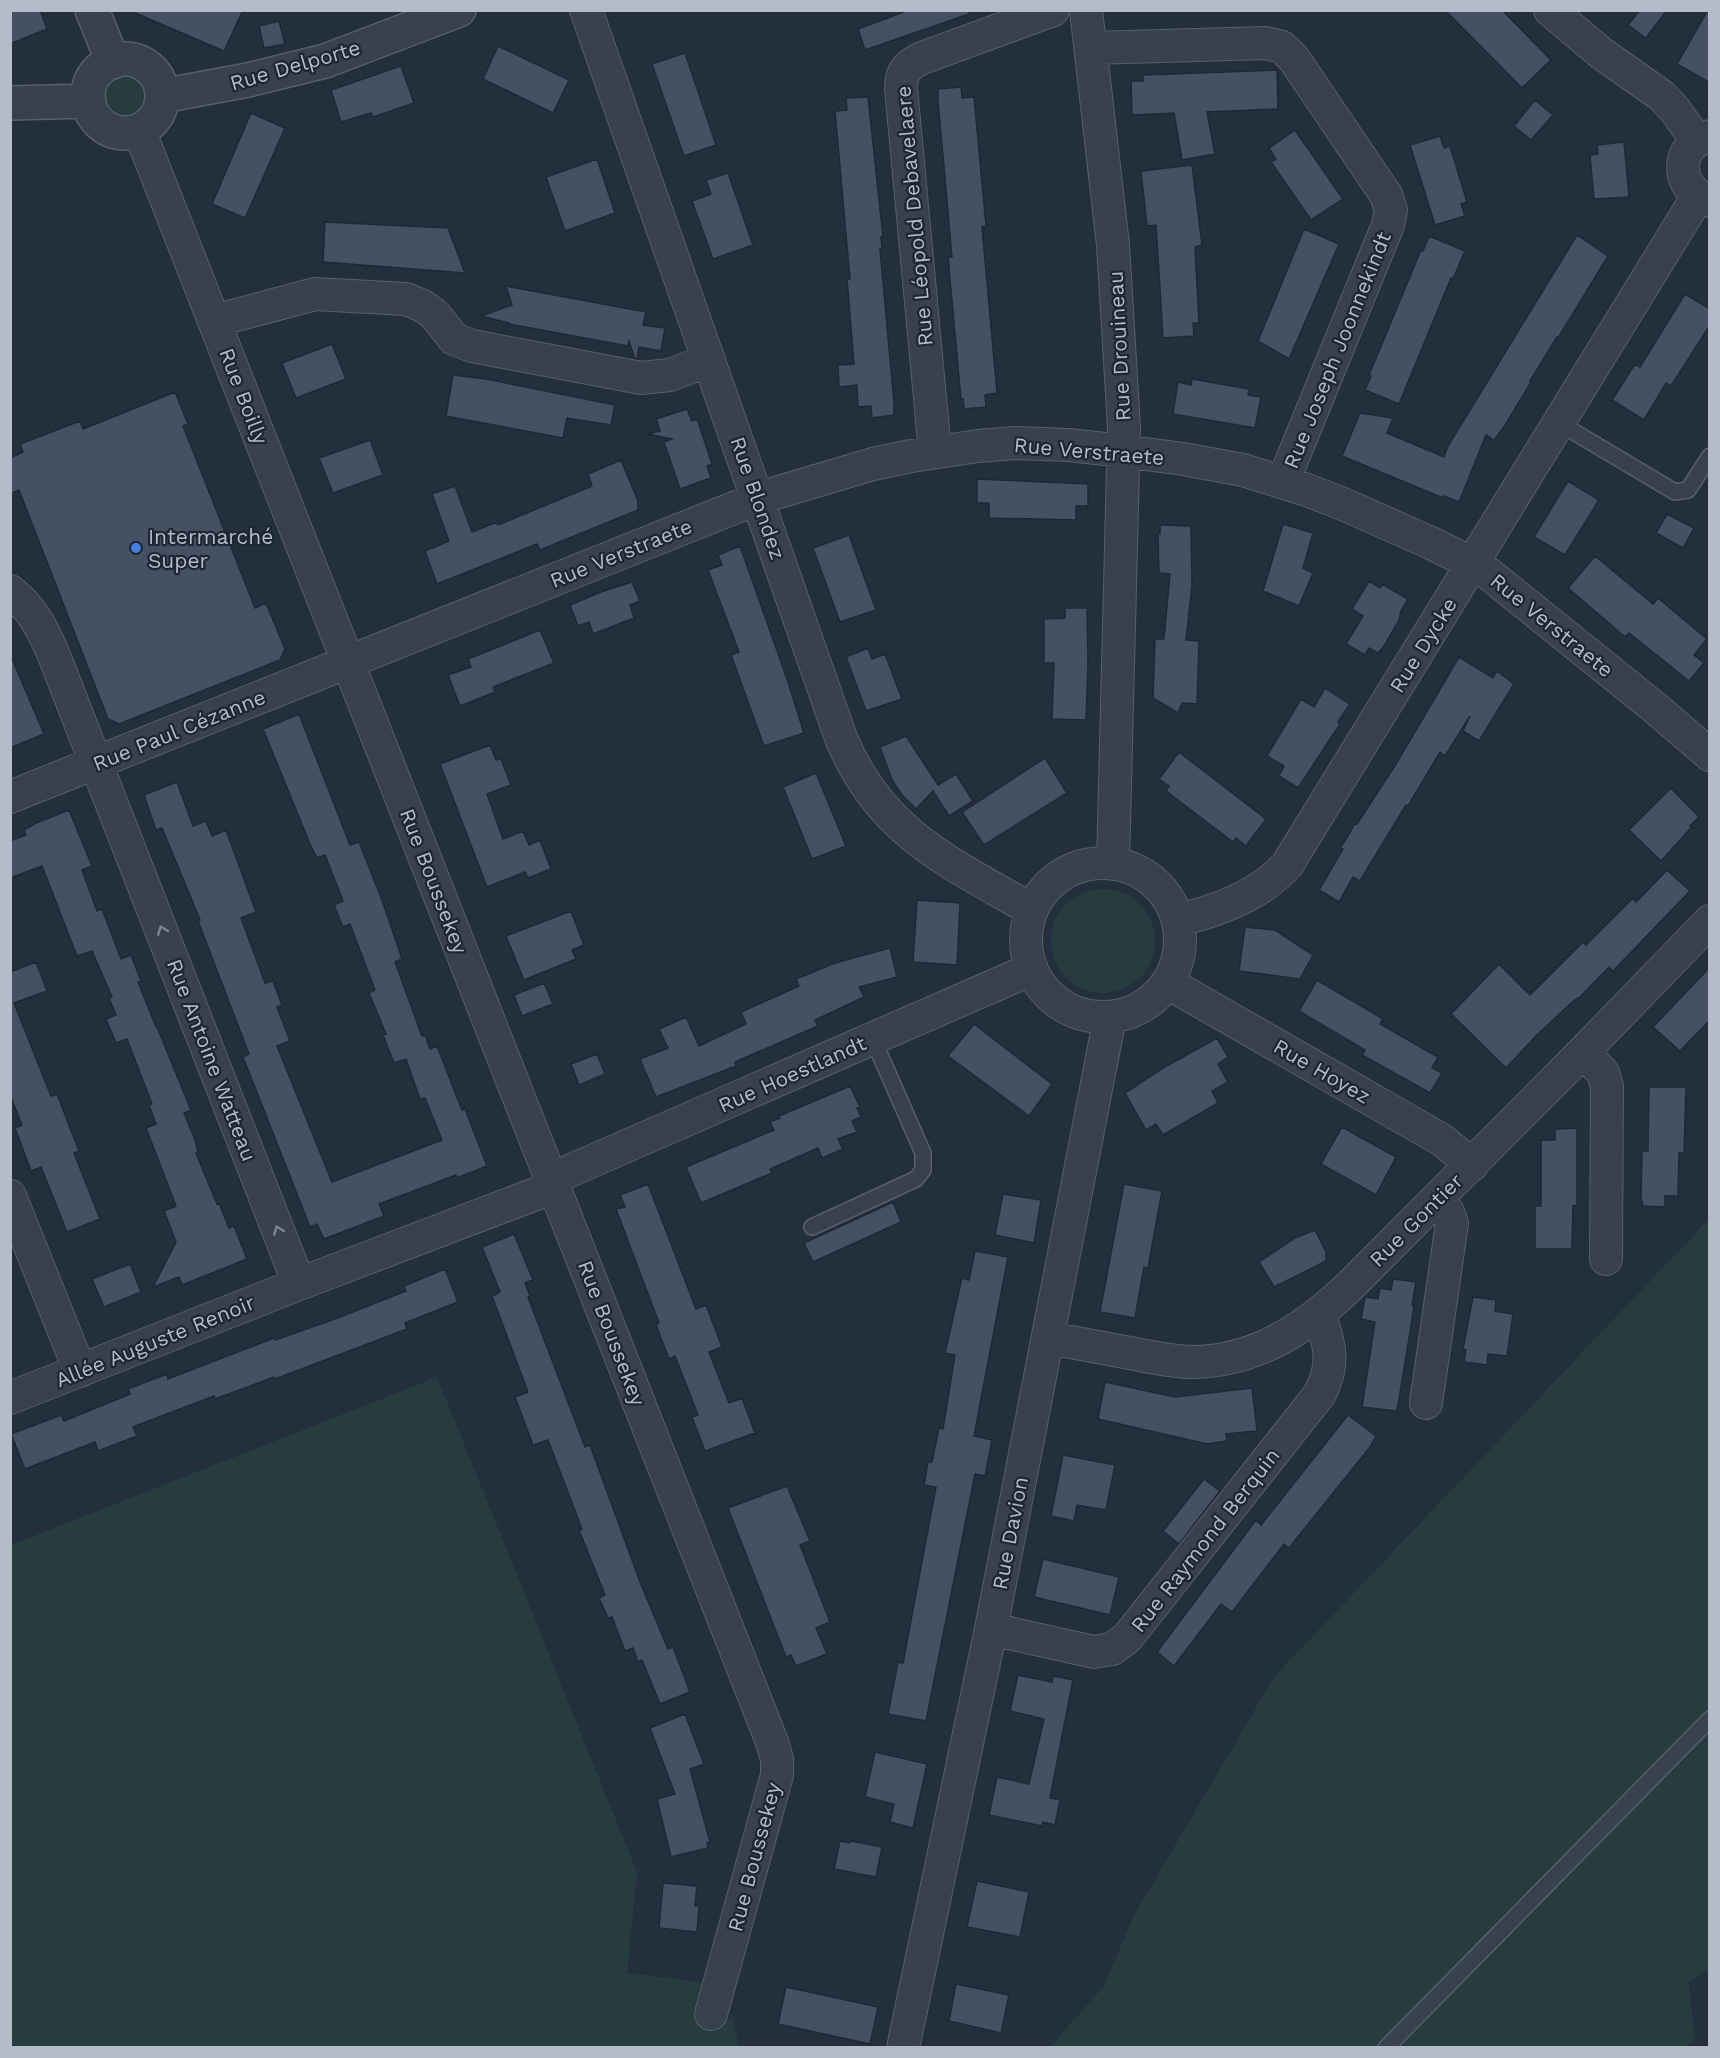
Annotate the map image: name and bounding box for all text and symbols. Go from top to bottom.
street label: Rue Delporte [227,34,363,96]
street label: Rue Léopold Debavelaere [890,85,938,347]
street label: Rue Joseph Joonnekindt [1278,228,1396,472]
street label: Rue Drouineau [1103,270,1135,422]
street label: Rue Boilly [214,344,274,448]
street label: Rue Verstraete [1013,432,1165,470]
street label: Rue Blondez [725,433,791,563]
street label: Rue Verstraete [546,513,696,593]
place label: Intermarché Super [148,524,273,573]
marker: Intermarché Super [129,541,143,555]
street label: Rue Verstraete [1486,568,1618,682]
street label: Rue Dycke [1384,593,1462,697]
street label: Rue Paul Cézanne [89,684,269,776]
street label: Rue Boussekey [395,805,473,957]
one-way arrow [156,926,169,936]
street label: Rue Antoine Watteau [162,955,262,1165]
street label: Rue Hoestlandt [714,1030,870,1118]
street label: Rue Hoyez [1269,1033,1375,1109]
street label: Rue Gontier [1364,1168,1468,1272]
one-way arrow [273,1225,285,1236]
street label: Rue Boussekey [573,1257,651,1409]
street label: Allée Auguste Renoir [52,1289,259,1392]
street label: Rue Raymond Berquin [1125,1443,1285,1637]
street label: Rue Davion [987,1474,1033,1592]
street label: Rue Boussekey [722,1779,786,1934]

